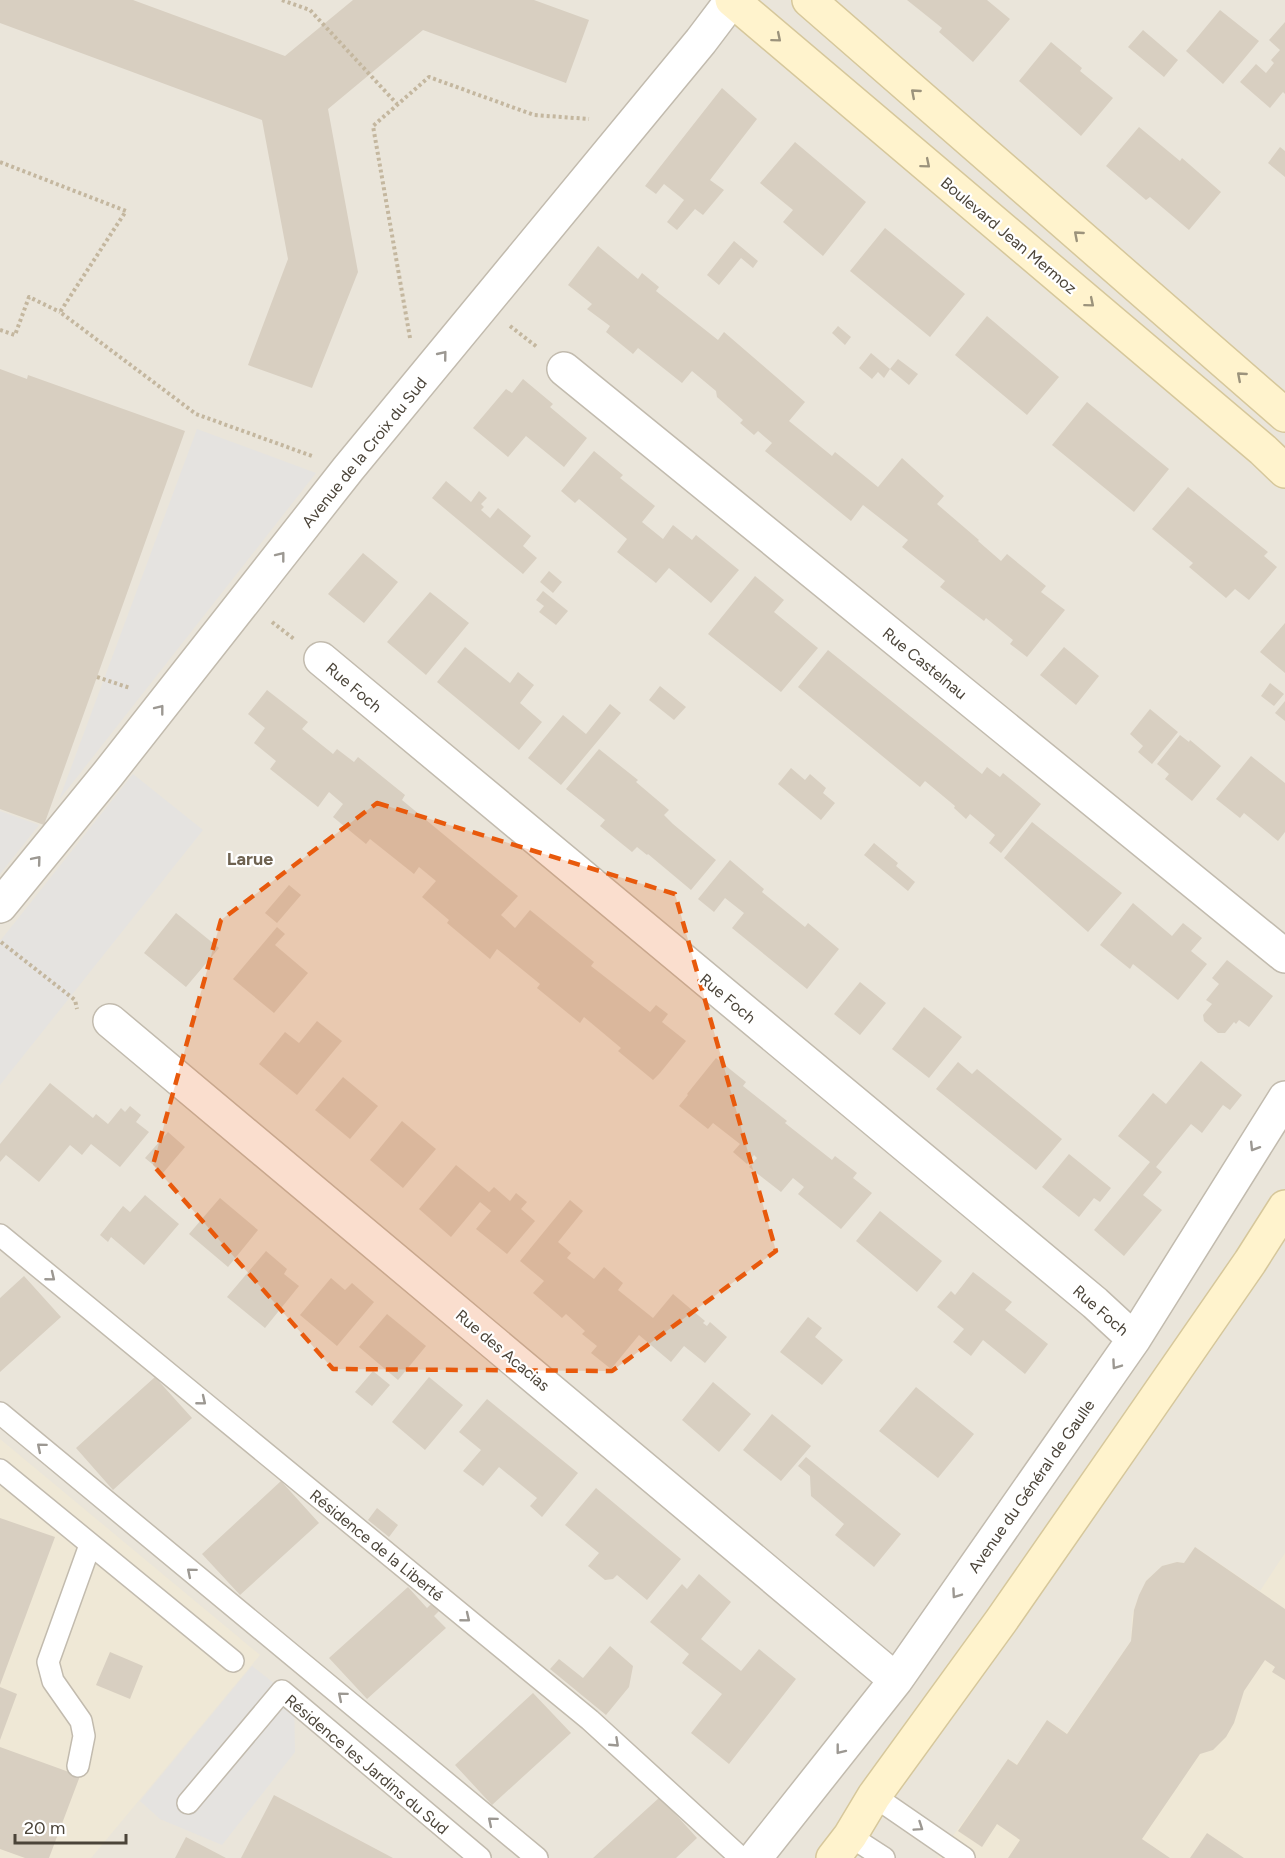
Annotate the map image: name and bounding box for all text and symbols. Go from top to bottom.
one-way arrow [770,31,781,42]
one-way arrow [911,89,922,100]
one-way arrow [919,157,930,168]
street label: Boulevard Jean Mermoz [937,173,1081,298]
one-way arrow [1074,231,1085,242]
one-way arrow [1083,296,1094,307]
one-way arrow [435,351,446,362]
street label: Avenue de la Croix du Sud [298,373,431,531]
one-way arrow [1237,373,1248,384]
one-way arrow [273,552,284,563]
street label: Rue Castelnau [879,624,971,703]
street label: Rue Foch [322,659,386,716]
one-way arrow [152,705,163,716]
district label: Larue [227,848,273,870]
one-way arrow [30,856,41,867]
street label: Rue Foch [696,970,760,1027]
one-way arrow [1250,1140,1261,1151]
one-way arrow [44,1270,55,1281]
street label: Rue Foch [1069,1281,1132,1340]
street label: Rue des Acacias [452,1306,553,1395]
one-way arrow [1112,1358,1123,1369]
one-way arrow [195,1394,206,1405]
street label: Avenue du Général de Gaulle [964,1396,1099,1577]
one-way arrow [37,1443,48,1454]
street label: Résidence de la Liberté [306,1486,447,1605]
one-way arrow [187,1568,198,1579]
one-way arrow [952,1587,963,1598]
one-way arrow [459,1611,470,1622]
street label: Résidence les Jardins du Sud [281,1690,452,1838]
one-way arrow [337,1692,348,1703]
one-way arrow [608,1736,619,1747]
one-way arrow [837,1744,848,1755]
scale bar [15,1807,126,1845]
text: 20 m [24,1817,65,1839]
one-way arrow [487,1817,498,1828]
one-way arrow [912,1820,923,1831]

